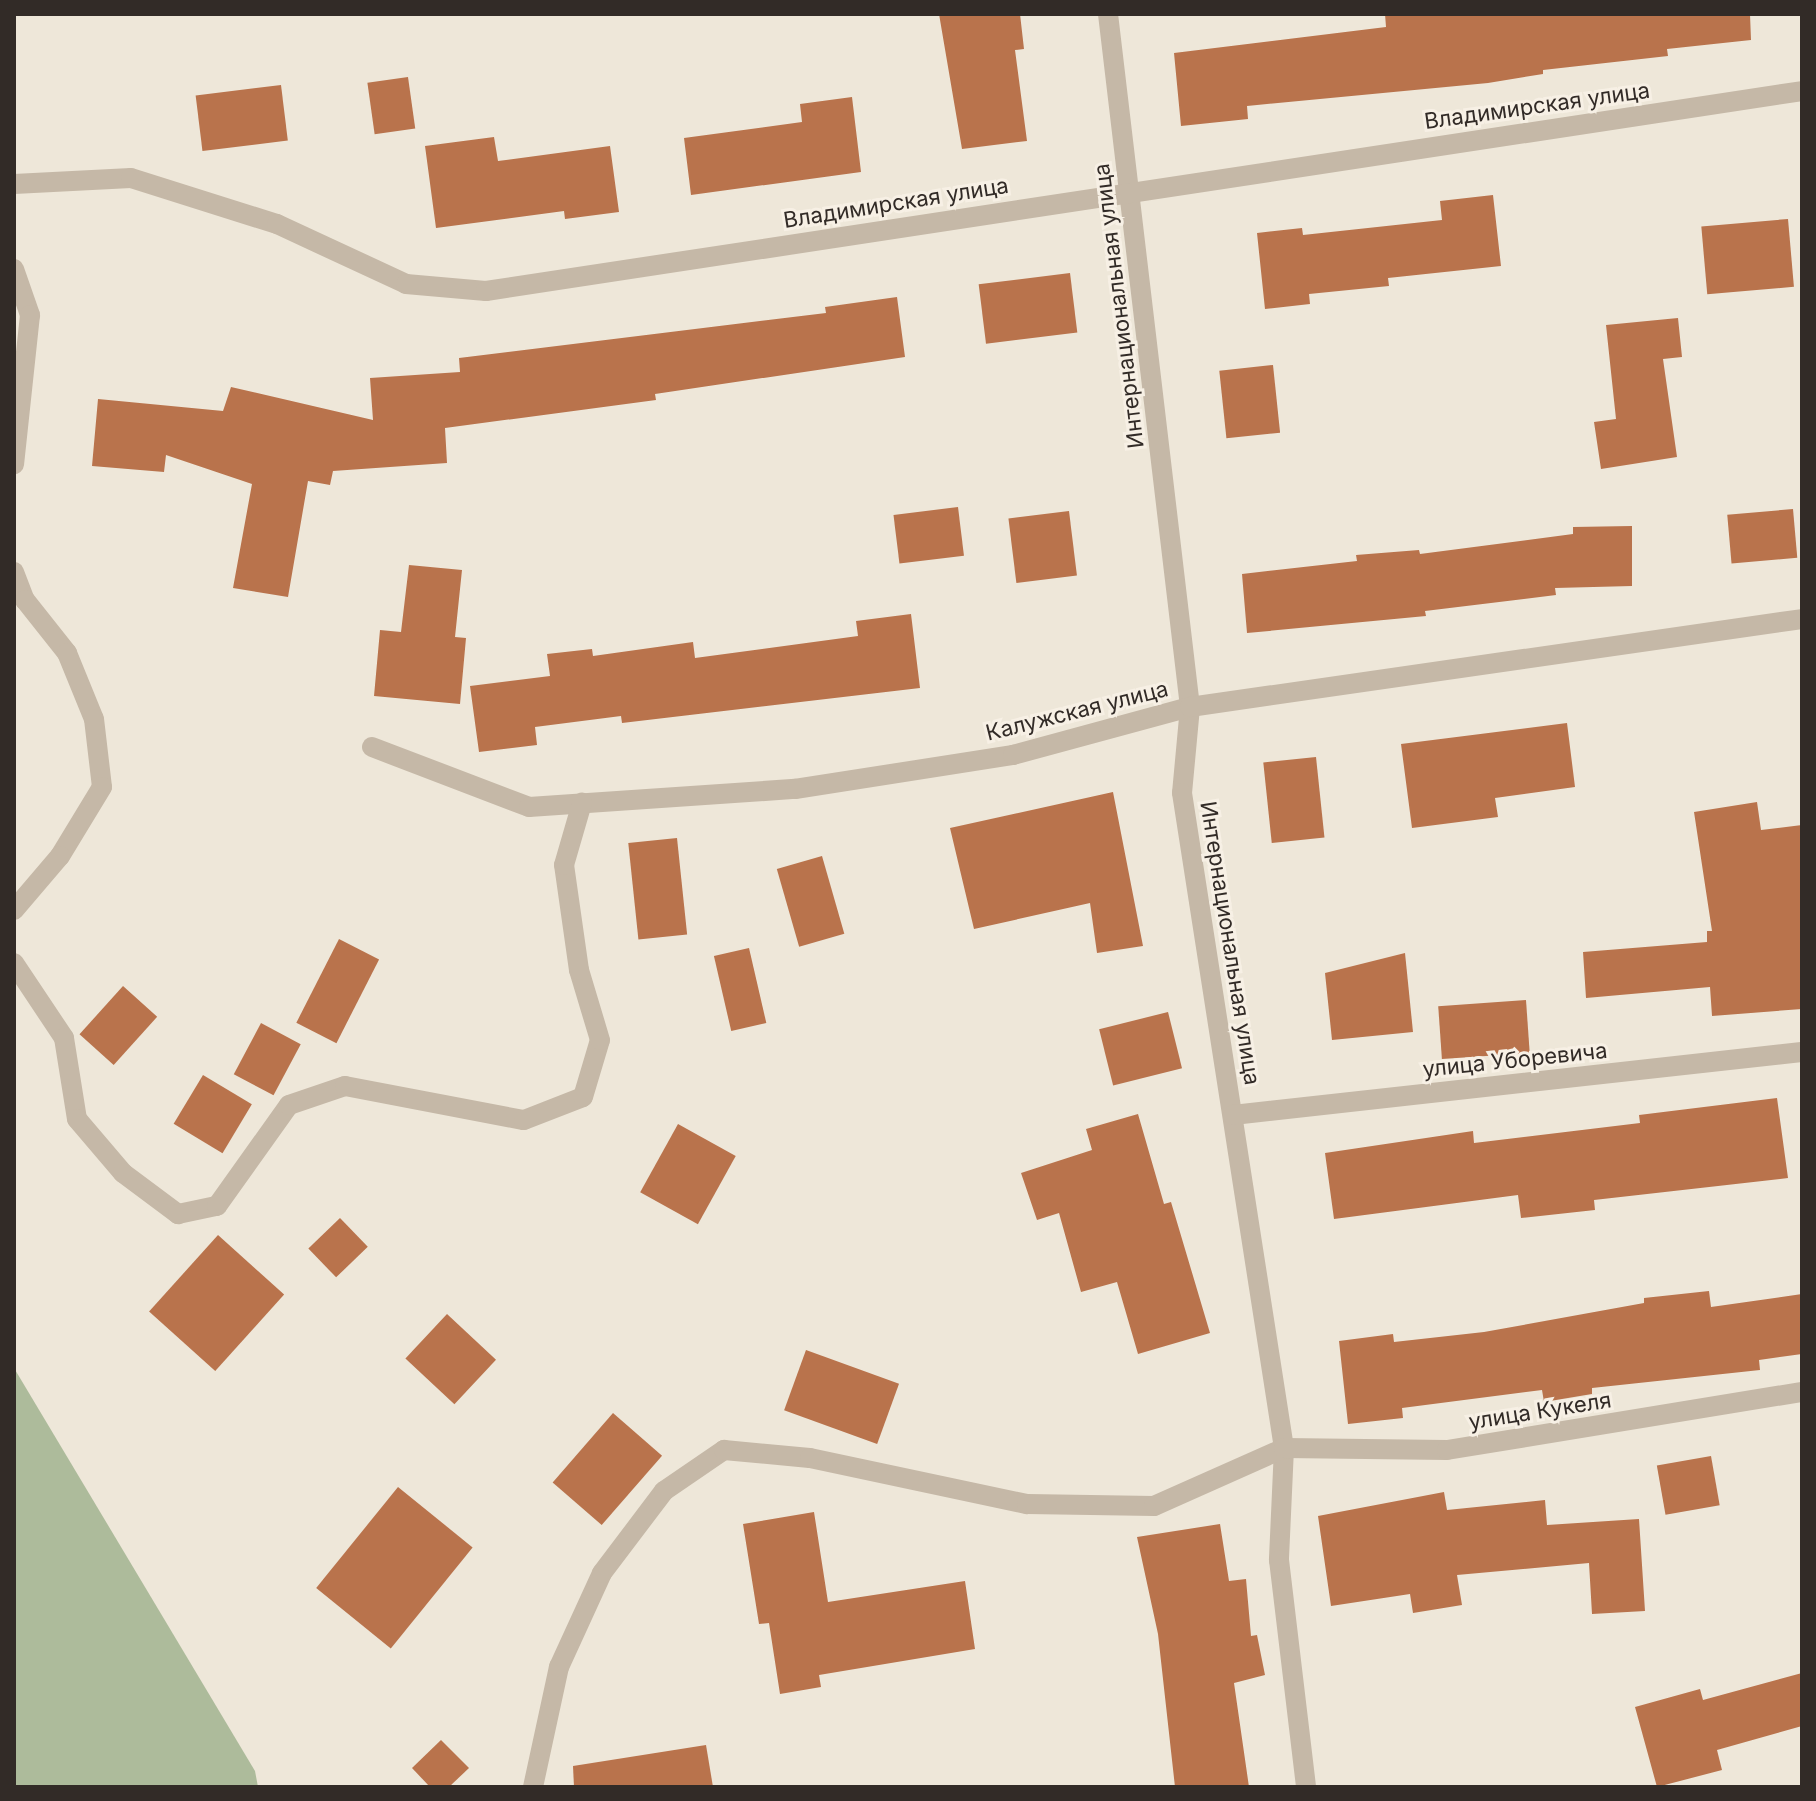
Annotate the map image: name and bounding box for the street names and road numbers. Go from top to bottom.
street label: Владимирская улица [1423,77,1651,135]
street label: Интернациональная улица [1088,162,1150,450]
street label: Владимирская улица [782,172,1010,234]
street label: Калужская улица [983,676,1171,746]
street label: Интернациональная улица [1195,799,1265,1087]
street label: улица Уборевича [1421,1037,1609,1083]
street label: улица Кукеля [1467,1387,1613,1435]

